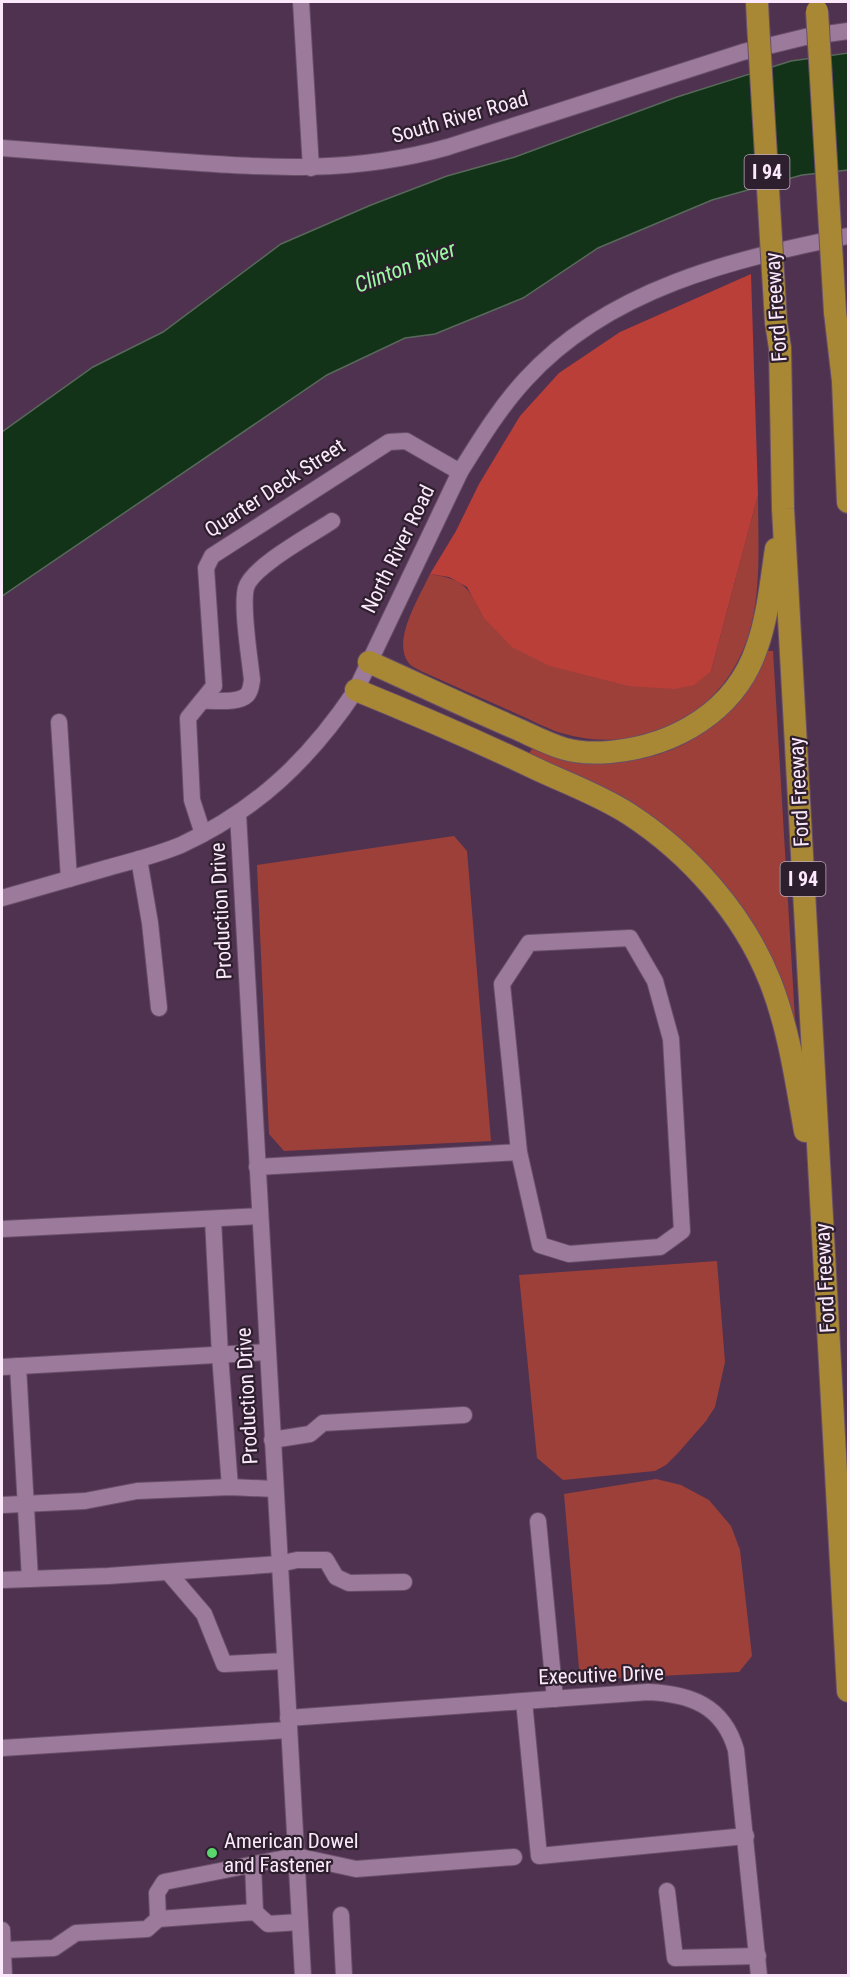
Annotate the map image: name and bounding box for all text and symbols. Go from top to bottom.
street label: South River Road [389,86,531,148]
road number: I 94 [744,155,789,189]
water label: Clinton River [351,236,459,298]
street label: Ford Freeway [760,251,792,363]
street label: Quarter Deck Street [201,434,349,542]
street label: North River Road [357,481,439,617]
street label: Ford Freeway [784,736,814,848]
street label: Production Drive [205,842,237,980]
road number: I 94 [780,862,826,896]
street label: Ford Freeway [810,1222,840,1334]
street label: Production Drive [231,1327,263,1465]
street label: Executive Drive [538,1661,664,1689]
place label: American Dowel and Fastener [224,1829,359,1877]
marker: American Dowel and Fastener [205,1846,219,1860]

